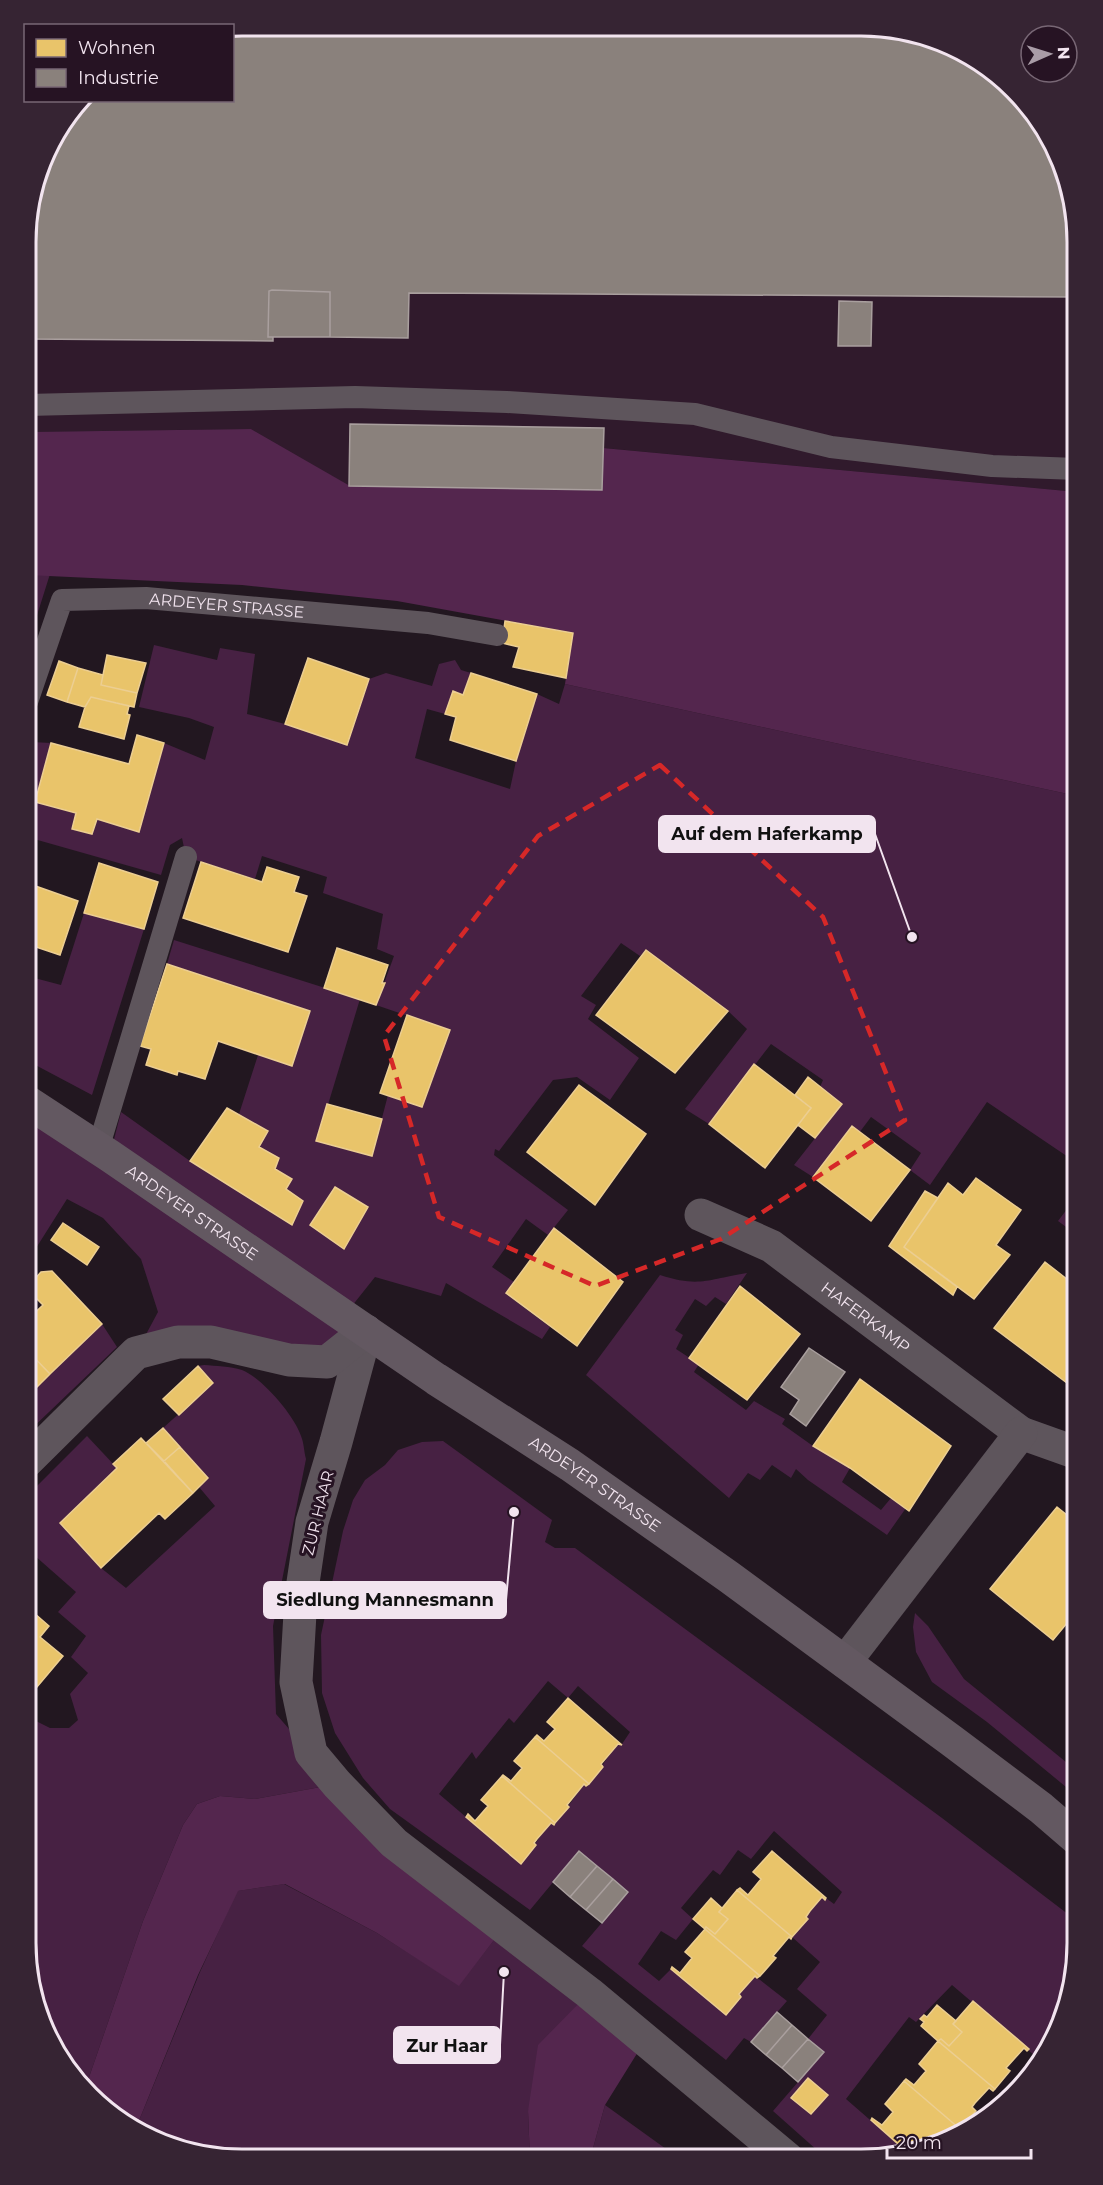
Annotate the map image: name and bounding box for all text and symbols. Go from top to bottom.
legend [24,24,234,102]
north arrow [1019,24,1079,84]
text: Wohnen [78,37,156,59]
text: N [1054,46,1073,60]
text: Industrie [78,67,159,89]
street label: ARDEYER STRASSE [148,589,305,621]
callout: Auf dem Haferkamp [659,816,875,852]
text: Auf dem Haferkamp [670,823,863,845]
street label: ARDEYER STRASSE [123,1160,262,1264]
street label: HAFERKAMP [818,1278,914,1356]
street label: ARDEYER STRASSE [526,1432,665,1536]
street label: ZUR HAAR [298,1469,338,1557]
callout: Siedlung Mannesmann [264,1582,506,1618]
text: Siedlung Mannesmann [276,1589,494,1611]
callout: Zur Haar [394,2027,500,2063]
text: Zur Haar [406,2035,488,2057]
scale bar [887,2122,1031,2160]
text: 20 m [896,2132,942,2154]

